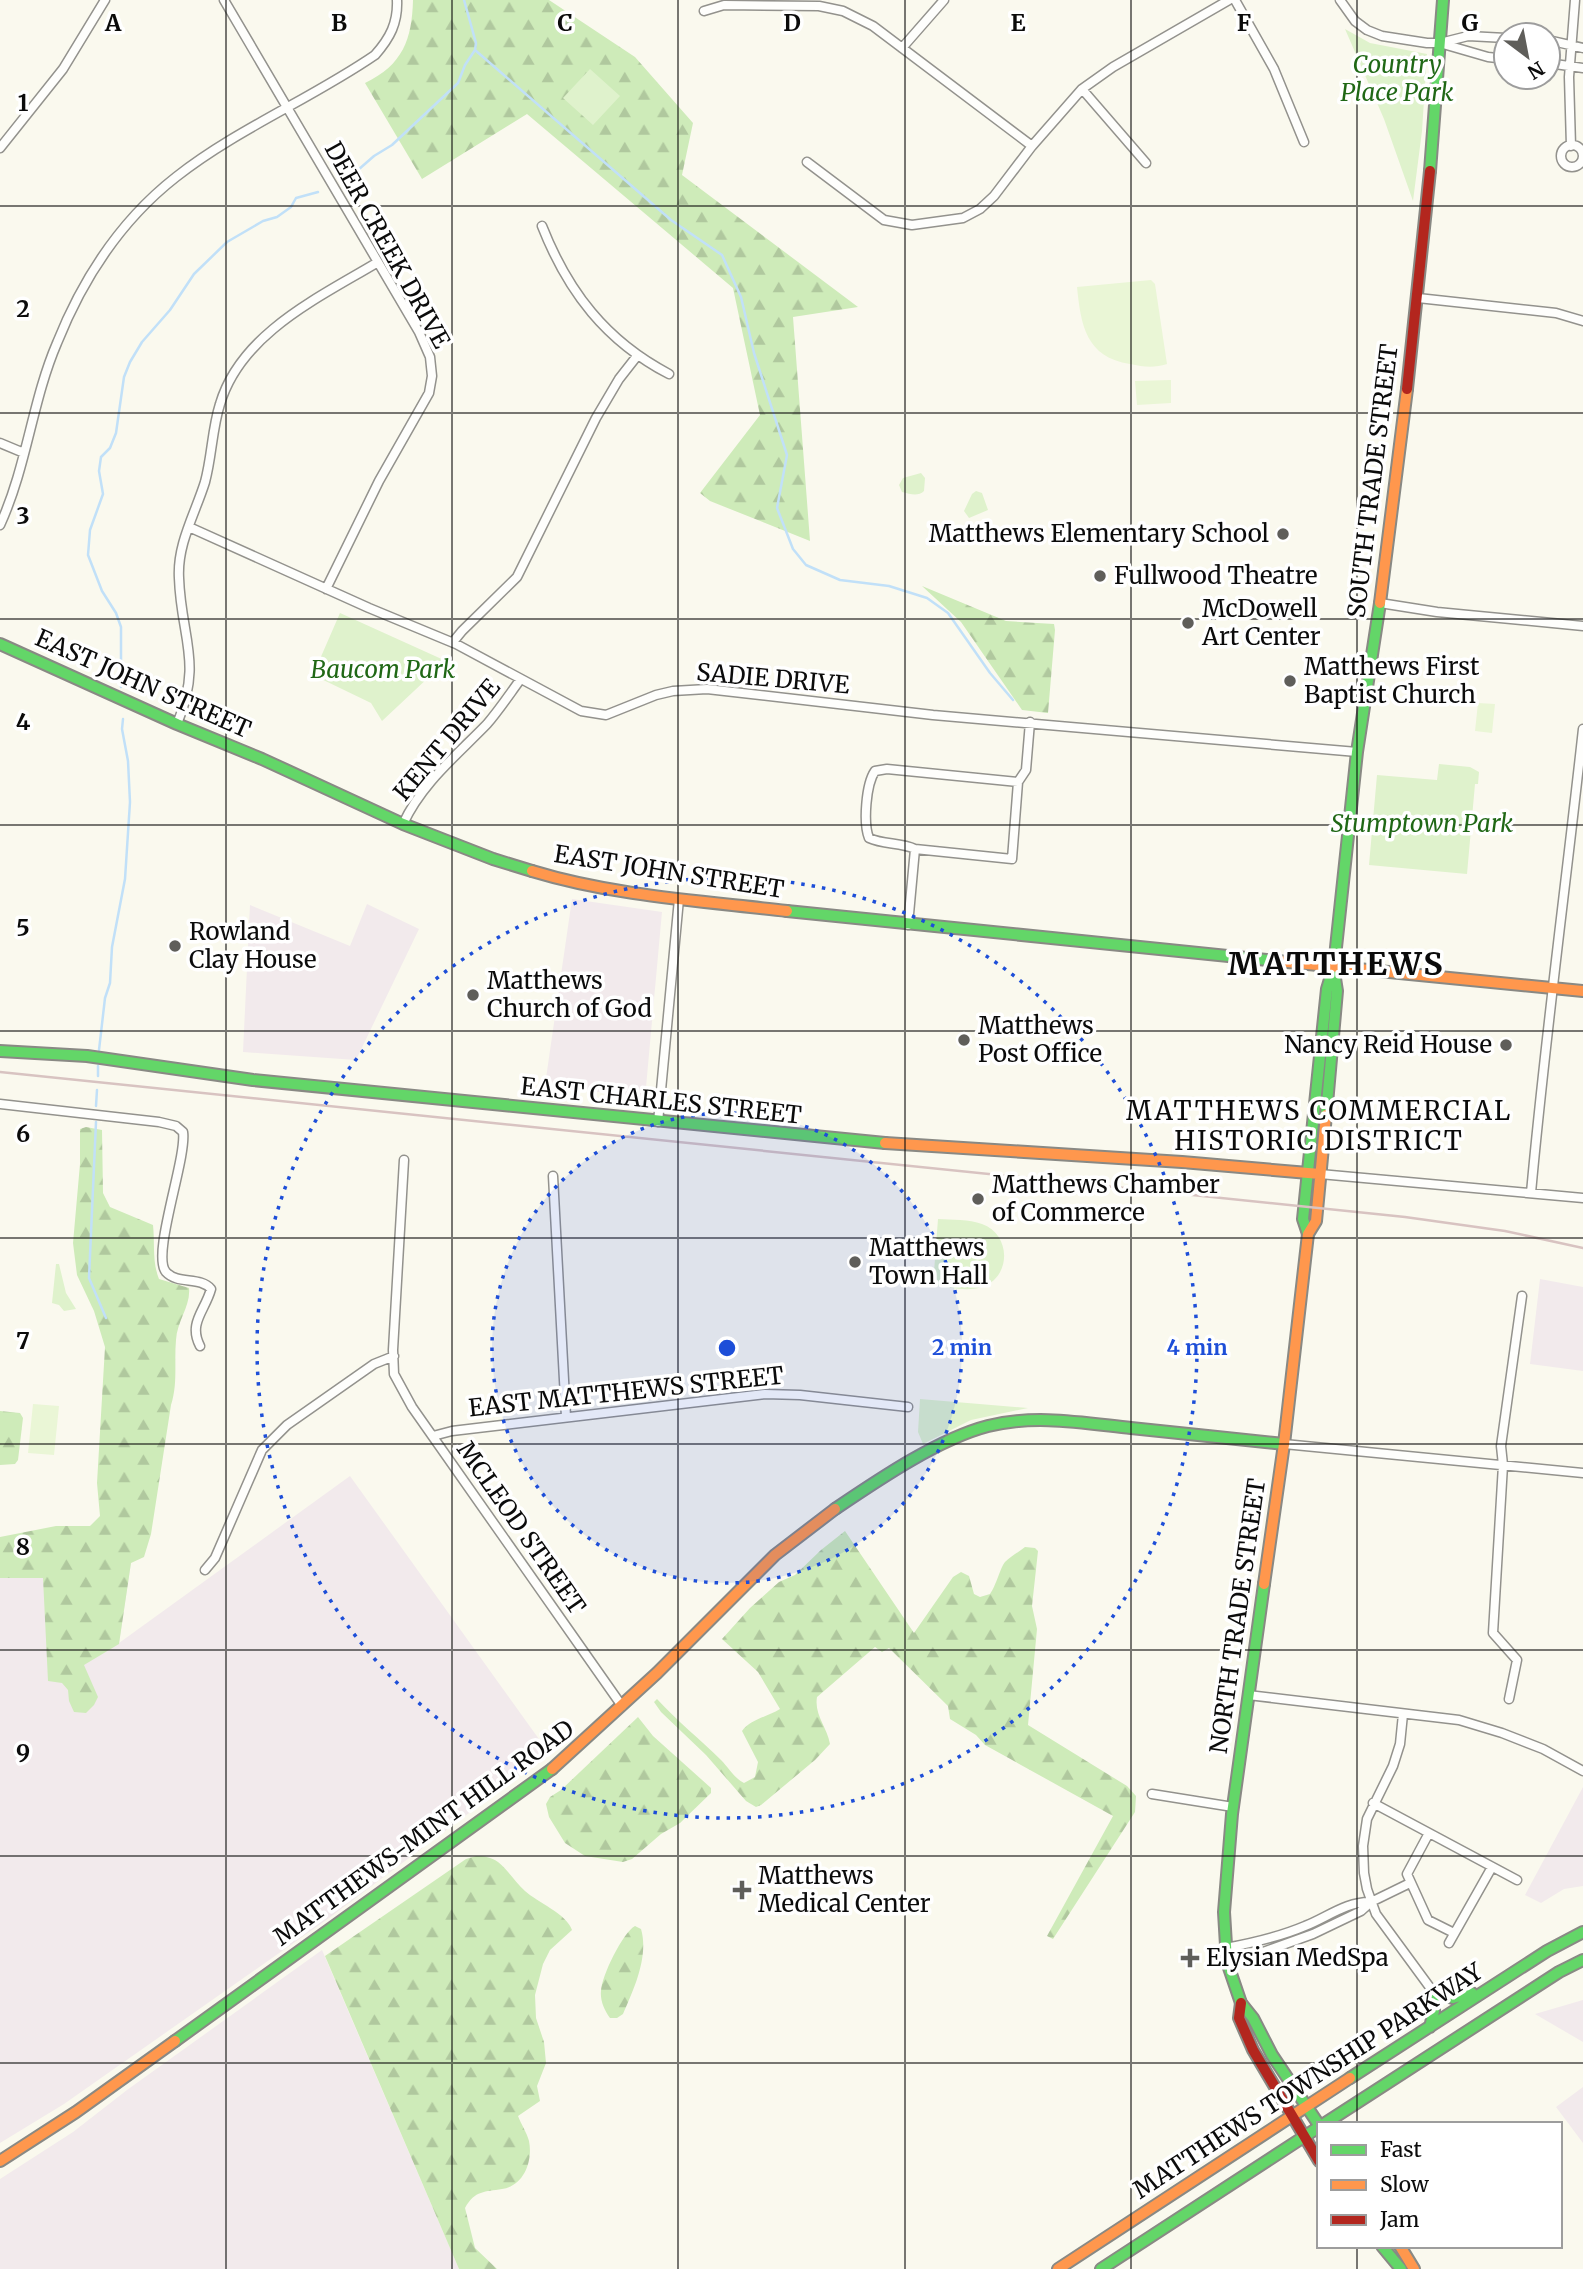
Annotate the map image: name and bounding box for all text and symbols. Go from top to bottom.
text: A [104,8,122,37]
text: B [331,8,347,37]
text: C [557,8,573,37]
text: D [783,8,801,37]
text: E [1010,8,1026,37]
text: F [1237,8,1251,37]
text: G [1462,8,1479,37]
north arrow [1492,21,1562,91]
park label: Country Place Park [1340,49,1454,108]
text: N [1523,56,1549,85]
text: 1 [18,88,29,117]
street label: DEER CREEK DRIVE [318,136,457,354]
text: 2 [16,294,30,323]
street label: SOUTH TRADE STREET [1340,342,1405,620]
text: 3 [16,501,30,530]
place label: Matthews Elementary School [929,518,1269,549]
marker: Matthews Elementary School [1275,526,1291,542]
place label: Fullwood Theatre [1114,560,1317,591]
marker: Fullwood Theatre [1092,568,1108,584]
place label: McDowell Art Center [1201,593,1321,652]
marker: McDowell Art Center [1180,615,1196,631]
street label: EAST JOHN STREET [31,622,256,745]
place label: Matthews First Baptist Church [1304,651,1480,710]
park label: Baucom Park [311,654,455,685]
street label: SADIE DRIVE [695,656,852,701]
street label: KENT DRIVE [387,672,507,807]
marker: Matthews First Baptist Church [1282,673,1298,689]
text: 4 [16,707,31,736]
park label: Stumptown Park [1331,808,1513,839]
street label: EAST JOHN STREET [552,838,787,905]
text: 5 [16,913,30,942]
place label: Rowland Clay House [189,916,316,975]
marker: Rowland Clay House [167,938,183,954]
district label: MATTHEWS [1228,944,1444,984]
place label: Matthews Church of God [487,965,652,1024]
marker: Matthews Church of God [465,987,481,1003]
place label: Matthews Post Office [978,1010,1102,1069]
place label: Nancy Reid House [1284,1029,1492,1060]
marker: Matthews Post Office [956,1032,972,1048]
marker: Nancy Reid House [1498,1037,1514,1053]
street label: EAST CHARLES STREET [519,1070,803,1131]
district label: MATTHEWS COMMERCIAL HISTORIC DISTRICT [1126,1094,1512,1157]
text: 6 [16,1119,30,1148]
place label: Matthews Chamber of Commerce [992,1169,1220,1228]
marker: Matthews Chamber of Commerce [970,1191,986,1207]
place label: Matthews Town Hall [869,1232,988,1291]
marker: Matthews Town Hall [847,1254,863,1270]
text: 7 [16,1326,30,1355]
text: 2 min [932,1334,992,1361]
text: 4 min [1167,1334,1227,1361]
centre of rings [715,1336,739,1360]
street label: EAST MATTHEWS STREET [467,1360,785,1423]
street label: MCLEOD STREET [450,1435,593,1620]
street label: NORTH TRADE STREET [1203,1476,1272,1755]
text: 8 [16,1532,30,1561]
street label: MATTHEWS-MINT HILL ROAD [267,1713,580,1952]
text: 9 [16,1738,30,1767]
place label: Matthews Medical Center [758,1860,931,1919]
marker: Matthews Medical Center [732,1880,752,1900]
place label: Elysian MedSpa [1206,1942,1389,1973]
marker: Elysian MedSpa [1180,1948,1200,1968]
street label: MATTHEWS TOWNSHIP PARKWAY [1127,1956,1489,2205]
legend [1317,2122,1562,2248]
text: Fast [1380,2136,1422,2163]
text: Slow [1380,2171,1429,2198]
text: Jam [1379,2206,1419,2233]

